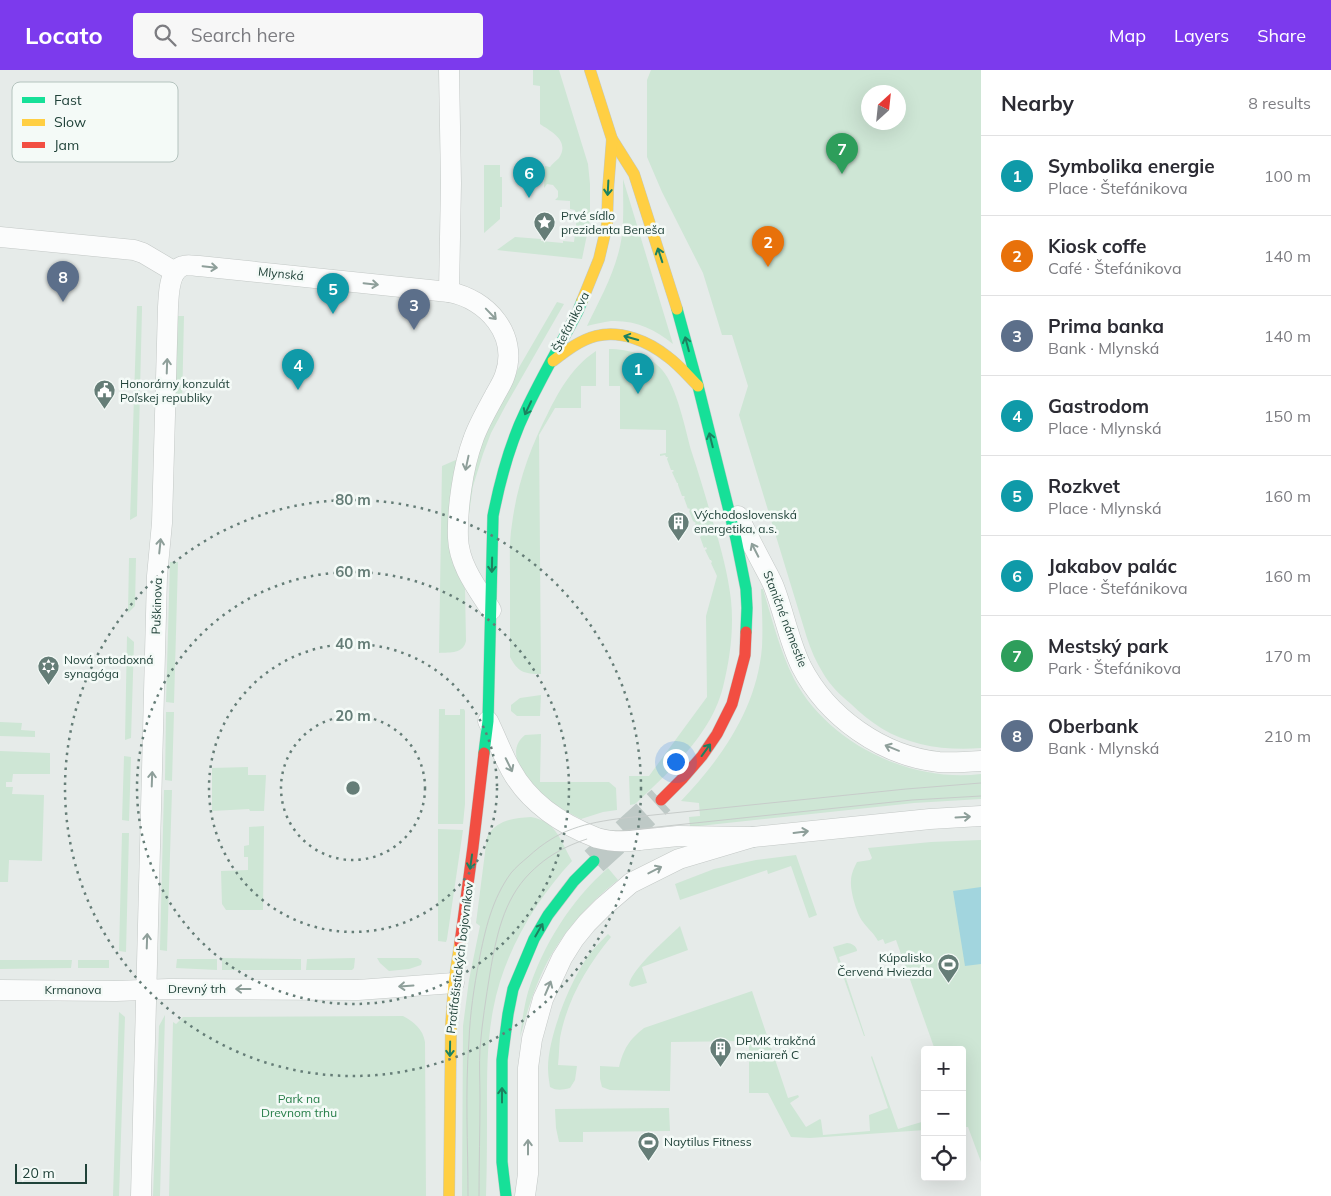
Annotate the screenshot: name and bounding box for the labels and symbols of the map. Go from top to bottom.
legend [12,82,178,162]
north arrow [861,85,906,130]
text: Fast [54,91,82,109]
text: Slow [54,113,86,131]
pin: 7 [826,133,858,174]
text: Jam [54,136,79,154]
pin: 6 [513,157,545,198]
one-way arrow [603,179,613,195]
place label: Prvé sídlo prezidenta Beneša [561,208,665,237]
place icon: Prvé sídlo prezidenta Beneša [533,211,557,242]
pin: 2 [752,226,784,267]
one-way arrow [655,248,665,264]
pin: 8 [47,261,79,302]
one-way arrow [201,262,217,272]
street label: Mlynská [257,264,305,283]
pin: 5 [317,273,349,314]
one-way arrow [363,279,379,289]
pin: 3 [398,289,430,330]
street label: Štefánikova [549,289,592,354]
one-way arrow [485,308,497,321]
one-way arrow [623,332,639,342]
one-way arrow [682,336,691,352]
pin: 4 [282,349,314,390]
pin: 1 [622,353,654,394]
one-way arrow [162,359,172,375]
place label: Honorárny konzulát Poľskej republiky [120,376,230,405]
public building icon: Honorárny konzulát Poľskej republiky [92,379,116,410]
one-way arrow [523,400,533,415]
one-way arrow [706,433,716,449]
one-way arrow [462,455,471,471]
text: 80 m [335,490,371,509]
place label: Východoslovenská energetika, a.s. [694,507,797,536]
building icon: Východoslovenská energetika, a.s. [666,510,690,541]
one-way arrow [155,538,165,554]
one-way arrow [750,543,759,558]
one-way arrow [487,556,497,573]
text: 60 m [335,562,371,581]
street label: Staničné námestie [760,568,811,669]
street label: Puškinova [148,577,165,635]
text: 40 m [335,634,371,653]
place label: Nová ortodoxná synagóga [64,652,154,681]
synagogue icon: Nová ortodoxná synagóga [36,655,60,686]
text: 20 m [335,706,371,725]
one-way arrow [885,743,900,753]
one-way arrow [701,744,711,758]
your location [663,749,689,775]
one-way arrow [504,757,514,772]
one-way arrow [147,771,156,787]
centre of rings [344,779,362,797]
one-way arrow [955,812,971,821]
one-way arrow [793,827,809,837]
one-way arrow [466,854,476,870]
one-way arrow [647,865,662,875]
street label: Protifašistických bojovníkov [443,881,476,1034]
one-way arrow [535,924,545,938]
one-way arrow [142,933,152,950]
place label: Kúpalisko Červená Hviezda [837,950,932,979]
sports icon: Kúpalisko Červená Hviezda [936,953,960,984]
street label: Drevný trh [168,981,226,996]
one-way arrow [543,981,553,996]
street label: Krmanova [45,982,101,997]
one-way arrow [398,982,414,991]
one-way arrow [236,984,252,994]
place label: DPMK trakčná meniareň C [736,1033,816,1062]
building icon: DPMK trakčná meniareň C [708,1036,732,1067]
one-way arrow [446,1041,455,1057]
one-way arrow [497,1087,507,1104]
park label: Park na Drevnom trhu [261,1091,337,1120]
sports icon: Naytilus Fitness [636,1130,660,1161]
place label: Naytilus Fitness [664,1134,752,1149]
one-way arrow [523,1140,533,1156]
scale bar [15,1161,88,1184]

